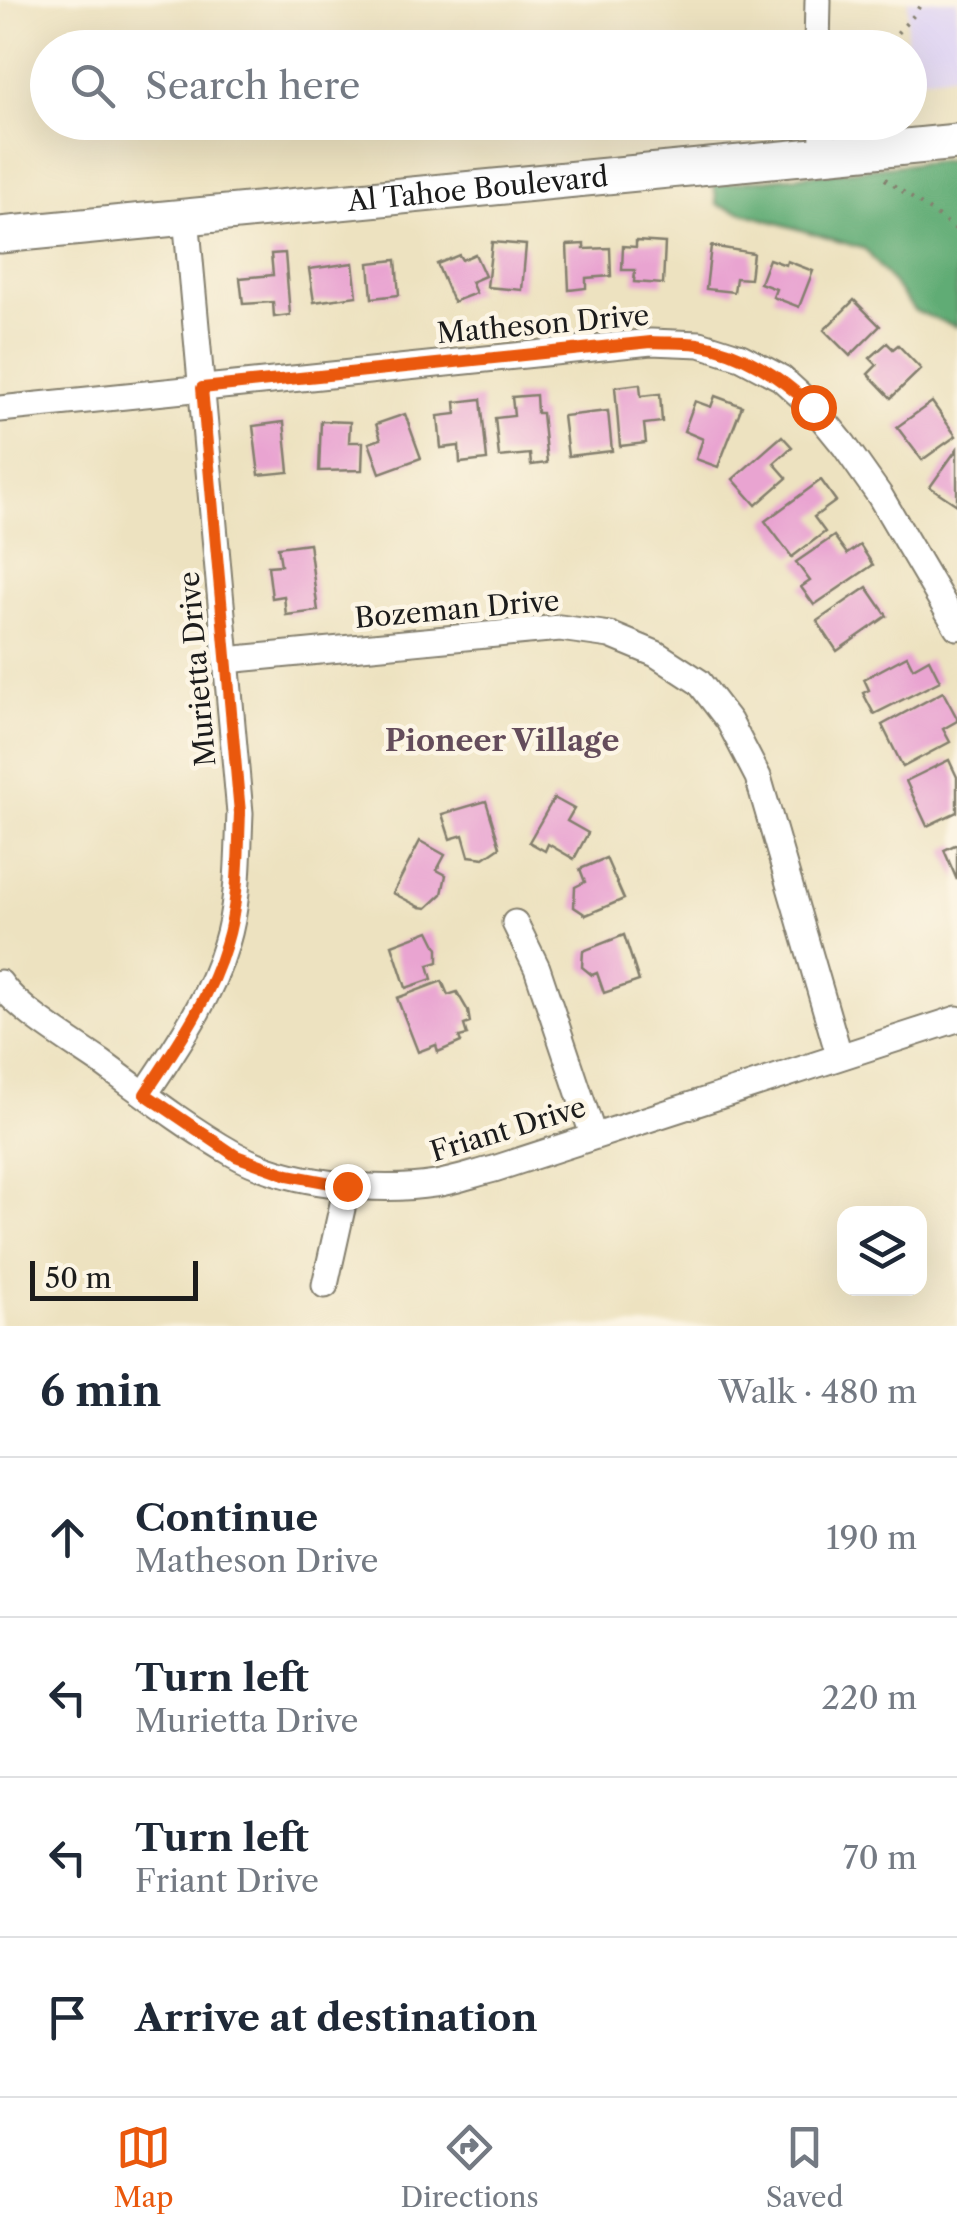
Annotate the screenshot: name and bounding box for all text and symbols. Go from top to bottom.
search box [30,30,927,140]
icon: search [65,58,120,113]
text: Search here [145,62,360,109]
street label: Al Tahoe Boulevard [345,159,610,218]
street label: Matheson Drive [435,298,651,350]
route start [791,385,837,431]
street label: Murietta Drive [172,570,222,768]
street label: Bozeman Drive [353,583,561,635]
district label: Pioneer Village [385,722,619,759]
street label: Friant Drive [426,1089,590,1169]
route end [325,1164,371,1210]
map controls [837,1206,927,1296]
button: layers [837,1206,927,1296]
scale bar [30,1256,198,1300]
text: 50 m [45,1261,112,1295]
text: 6 min [40,1365,161,1417]
text: Walk · 480 m [718,1372,917,1411]
text: Continue [135,1494,318,1541]
icon: ahead [40,1510,95,1565]
text: 190 m [826,1518,917,1557]
text: Matheson Drive [135,1541,378,1580]
text: Turn left [135,1654,309,1701]
icon: left [40,1670,95,1725]
text: 220 m [822,1678,917,1717]
text: Murietta Drive [135,1701,358,1740]
text: Turn left [135,1814,309,1861]
icon: left [40,1830,95,1885]
text: 70 m [843,1838,917,1877]
text: Friant Drive [135,1861,319,1900]
icon: arrive [40,1990,95,2045]
text: Arrive at destination [135,1994,538,2041]
tab: Map [113,2120,174,2214]
tab: Directions [400,2120,539,2214]
tab: Saved [766,2120,844,2214]

